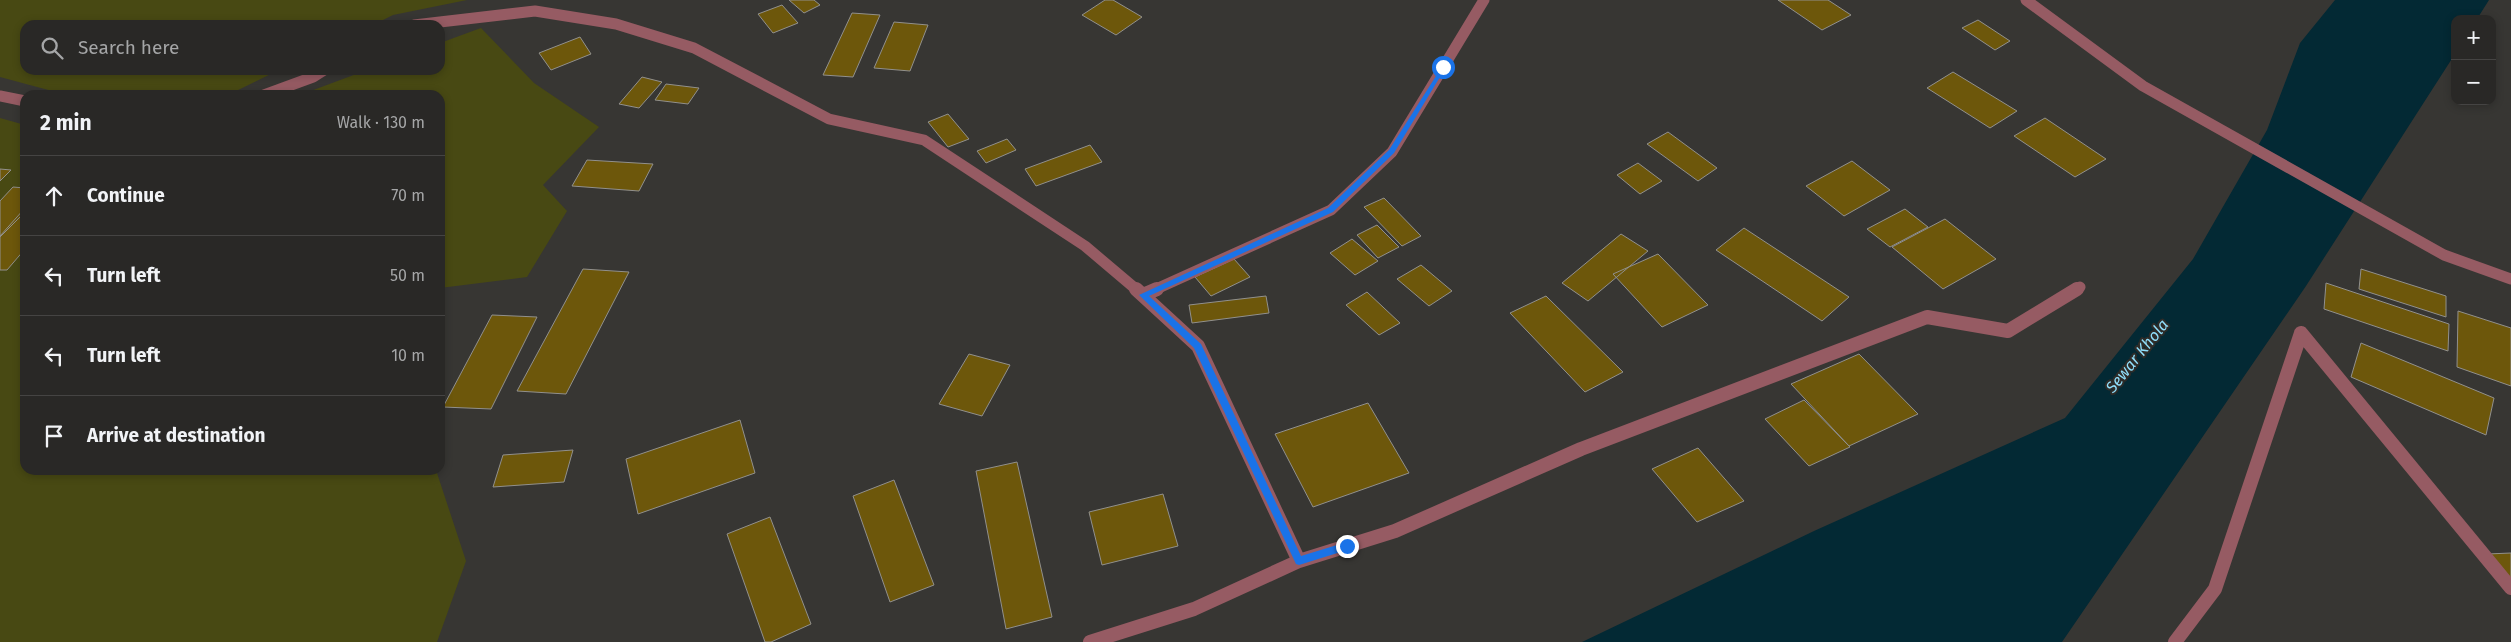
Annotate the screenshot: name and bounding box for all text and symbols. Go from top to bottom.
map controls [2451,15,2496,105]
button: + [2451,15,2496,60]
search box [20,20,445,75]
icon: search [38,34,66,62]
text: Search here [78,36,179,59]
route start [1432,56,1455,79]
button: − [2451,60,2496,105]
text: 2 min [40,110,92,136]
text: Walk · 130 m [337,113,425,132]
icon: ahead [40,182,68,210]
text: Continue [87,184,165,207]
text: 70 m [391,186,425,205]
icon: left [40,262,68,290]
text: Turn left [87,264,161,287]
text: 50 m [390,266,425,285]
water label: Sewar Khola [2101,315,2172,397]
icon: left [40,342,68,370]
text: Turn left [87,344,161,367]
text: 10 m [391,346,425,365]
icon: arrive [40,422,68,450]
text: Arrive at destination [87,424,266,447]
route end [1336,535,1359,558]

